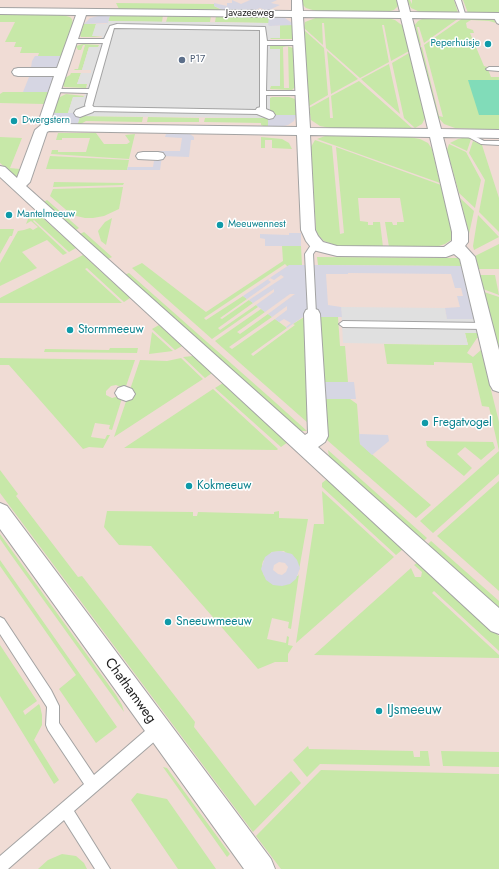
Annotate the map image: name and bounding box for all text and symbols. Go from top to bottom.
street label: Javazeeweg [226,8,274,20]
place label: Peperhuisje [431,38,480,50]
marker: Peperhuisje [483,39,493,49]
place label: P17 [190,54,205,66]
marker: P17 [177,55,187,65]
place label: Dwergstern [22,115,70,127]
marker: Dwergstern [9,116,19,126]
place label: Mantelmeeuw [17,209,75,221]
marker: Mantelmeeuw [4,210,14,220]
place label: Meeuwennest [228,219,286,231]
marker: Meeuwennest [215,220,225,230]
place label: Stormmeeuw [78,323,144,337]
marker: Stormmeeuw [65,325,75,335]
place label: Fregatvogel [433,416,492,430]
marker: Fregatvogel [420,418,430,428]
place label: Kokmeeuw [197,479,251,493]
marker: Kokmeeuw [184,481,194,491]
place label: Sneeuwmeeuw [176,615,252,629]
marker: Sneeuwmeeuw [163,617,173,627]
street label: Chathamweg [101,655,159,727]
place label: IJsmeeuw [387,703,442,719]
marker: IJsmeeuw [374,706,384,716]

